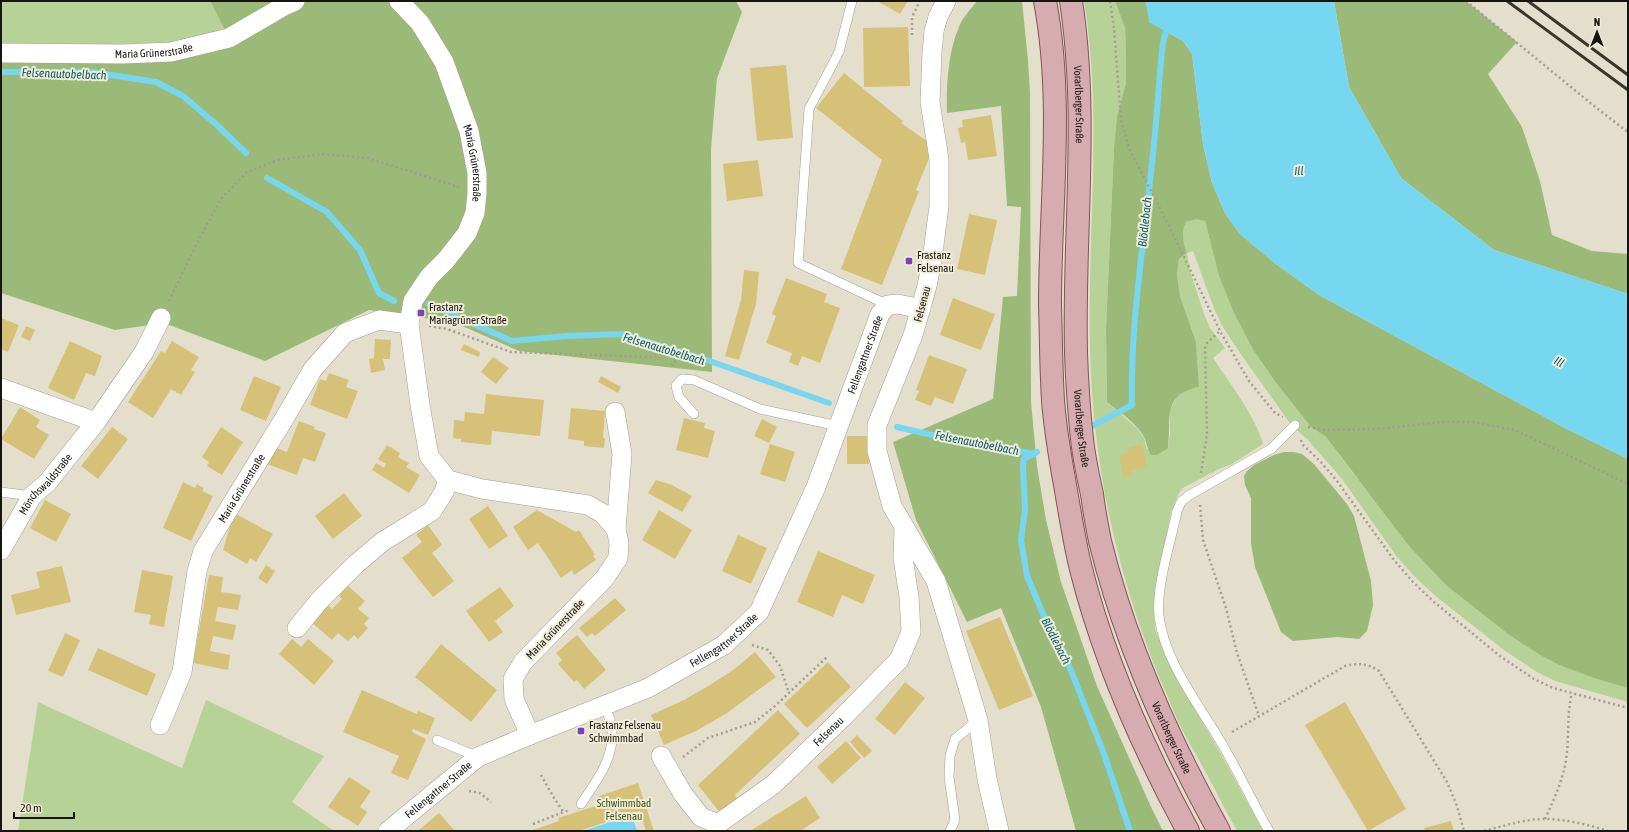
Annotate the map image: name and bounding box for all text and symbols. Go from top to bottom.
north arrow [1577,12,1617,52]
text: N [1594,16,1600,28]
street label: Maria Grünerstraße [115,41,194,60]
street label: Vorarlberger Straße [1072,65,1086,144]
water label: Felsenautobelbach [21,66,107,82]
street label: Maria Grünerstraße [461,123,483,202]
water label: Ill [1294,164,1304,178]
water label: Blödlebach [1135,196,1155,248]
place label: Frastanz Felsenau [917,249,954,274]
marker: Frastanz Felsenau [904,256,914,266]
street label: Felsenau [911,285,933,323]
place label: Frastanz Mariagrüner Straße [429,301,507,326]
marker: Frastanz Mariagrüner Straße [416,308,426,318]
street label: Fellengattner Straße [845,314,885,395]
water label: Felsenautobelbach [621,330,707,368]
water label: Ill [1551,354,1567,370]
street label: Vorarlberger Straße [1072,389,1092,468]
water label: Felsenautobelbach [934,428,1020,458]
street label: Mönchswaldstraße [17,451,74,517]
street label: Maria Grünerstraße [216,452,267,525]
street label: Maria Grünerstraße [524,597,586,661]
street label: Fellengattner Straße [687,610,760,669]
water label: Blödlebach [1038,616,1074,667]
street label: Vorarlberger Straße [1150,700,1194,776]
street label: Felsenau [811,714,846,748]
place label: Frastanz Felsenau Schwimmbad [589,719,661,744]
marker: Frastanz Felsenau Schwimmbad [576,726,586,736]
street label: Fellengattner Straße [403,759,474,821]
scale bar [14,794,74,820]
park label: Schwimmbad Felsenau [597,797,651,822]
text: 20 m [20,801,42,815]

